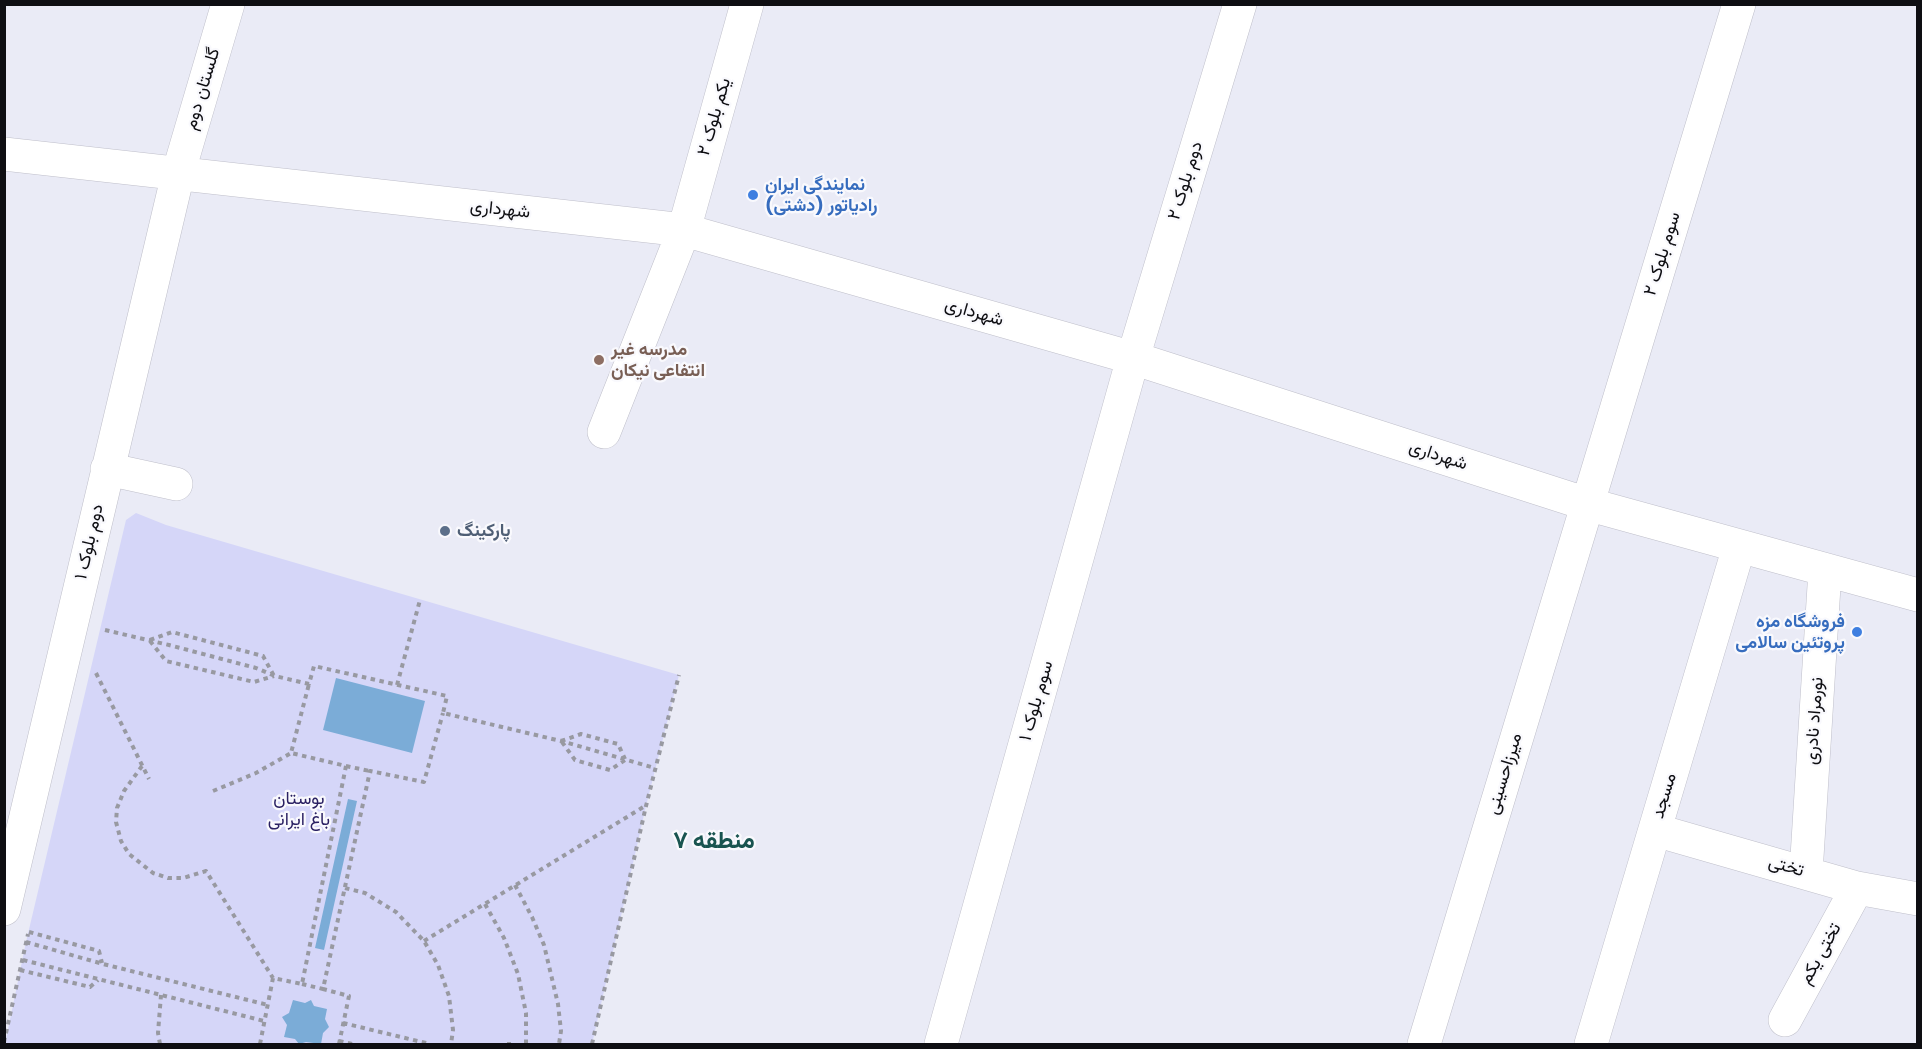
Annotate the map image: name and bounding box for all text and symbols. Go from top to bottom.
street label: گلستان دوم [180,45,226,133]
street label: یکم بلوک ۲ [694,76,736,158]
street label: دوم بلوک ۲ [1164,139,1208,223]
place label: نمایندگی ایران رادیاتور (دشتی) [765,174,878,216]
marker: نمایندگی ایران رادیاتور (دشتی) [746,188,760,202]
street label: شهرداری [469,196,531,224]
street label: سوم بلوک ۲ [1640,209,1686,299]
street label: شهرداری [942,294,1006,332]
place label: مدرسه غیر انتفاعی نیکان [611,339,705,382]
marker: مدرسه غیر انتفاعی نیکان [592,353,606,367]
street label: شهرداری [1406,436,1470,476]
street label: دوم بلوک ۱ [71,502,109,582]
place label: پارکینگ [457,520,510,542]
marker: پارکینگ [438,524,452,538]
place label: فروشگاه مزه پروتئین سالامی [1735,611,1845,654]
marker: فروشگاه مزه پروتئین سالامی [1850,625,1864,639]
street label: سوم بلوک ۱ [1015,658,1059,744]
street label: نورمراد نادری [1801,676,1829,766]
street label: میرزاحسینی [1482,731,1528,817]
street label: مسجد [1648,771,1682,821]
park label: بوستان باغ ایرانی [268,788,330,830]
district label: منطقه ۷ [673,828,755,856]
street label: تختی [1766,852,1806,882]
street label: تختی یکم [1795,919,1847,989]

